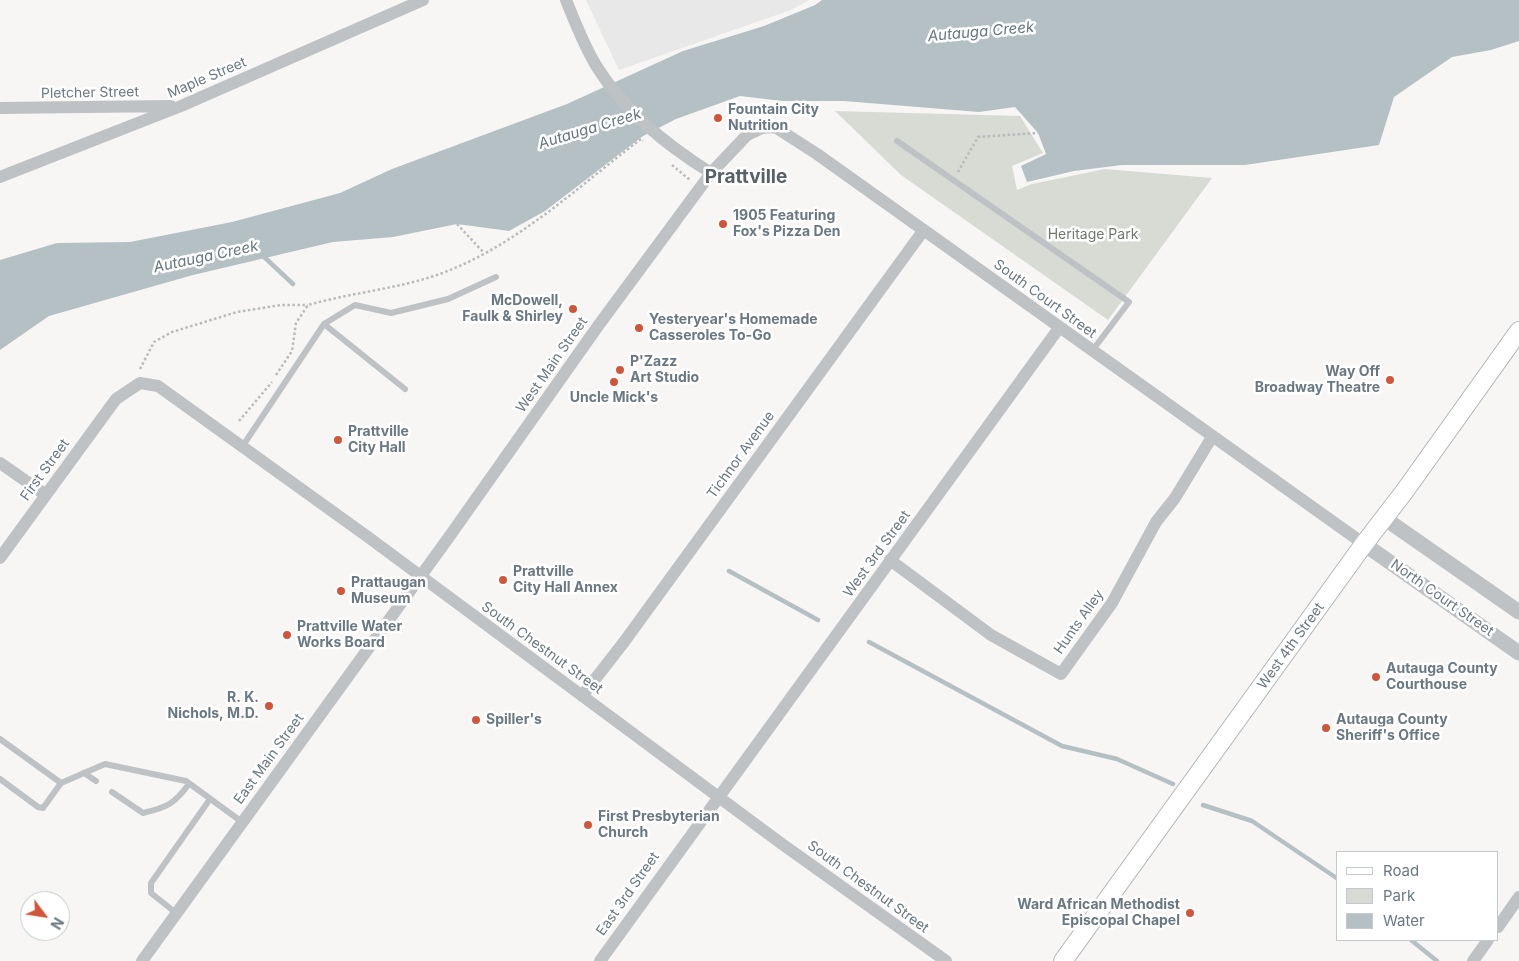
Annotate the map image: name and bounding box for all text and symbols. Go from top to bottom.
water label: Autauga Creek [927,18,1035,46]
street label: Maple Street [165,54,249,102]
street label: Pletcher Street [41,84,139,102]
place label: Fountain City Nutrition [728,102,819,134]
water label: Autauga Creek [536,105,644,153]
marker: Fountain City Nutrition [712,112,724,124]
district label: Prattville [705,166,787,188]
place label: 1905 Featuring Fox's Pizza Den [733,208,841,240]
marker: 1905 Featuring Fox's Pizza Den [717,218,729,230]
park label: Heritage Park [1048,227,1138,243]
water label: Autauga Creek [152,237,260,277]
street label: South Court Street [990,256,1100,342]
place label: McDowell, Faulk & Shirley [462,293,563,326]
marker: McDowell, Faulk & Shirley [567,303,579,315]
place label: Yesteryear's Homemade Casseroles To-Go [649,312,818,344]
street label: West Main Street [513,314,591,416]
marker: Yesteryear's Homemade Casseroles To-Go [633,322,645,334]
place label: P'Zazz Art Studio [630,354,699,387]
marker: P'Zazz Art Studio [614,364,626,376]
place label: Way Off Broadway Theatre [1255,364,1380,397]
marker: Way Off Broadway Theatre [1384,374,1396,386]
marker: Uncle Mick's [608,376,620,388]
place label: Uncle Mick's [570,390,658,406]
street label: Tichnor Avenue [704,408,778,502]
place label: Prattville City Hall [348,424,409,457]
marker: Prattville City Hall [332,434,344,446]
street label: First Street [17,436,73,504]
street label: West 3rd Street [840,507,914,601]
street label: North Court Street [1387,556,1497,640]
place label: Prattville City Hall Annex [513,564,618,596]
marker: Prattville City Hall Annex [497,574,509,586]
place label: Prattaugan Museum [351,575,426,608]
marker: Prattaugan Museum [335,585,347,597]
street label: Hunts Alley [1051,586,1107,658]
street label: South Chestnut Street [478,598,606,698]
street label: West 4th Street [1254,600,1328,692]
place label: Prattville Water Works Board [297,619,402,652]
marker: Prattville Water Works Board [281,629,293,641]
place label: Autauga County Courthouse [1386,661,1498,694]
marker: Autauga County Courthouse [1370,671,1382,683]
place label: R. K. Nichols, M.D. [167,690,259,722]
marker: R. K. Nichols, M.D. [263,700,275,712]
street label: East Main Street [231,710,307,808]
place label: Spiller's [486,712,542,728]
place label: Autauga County Sheriff's Office [1336,712,1448,744]
marker: Spiller's [470,714,482,726]
marker: Autauga County Sheriff's Office [1320,722,1332,734]
place label: First Presbyterian Church [598,809,720,842]
marker: First Presbyterian Church [582,819,594,831]
street label: South Chestnut Street [804,837,932,937]
street label: East 3rd Street [593,849,663,939]
legend [1336,851,1499,941]
text: Road [1383,861,1419,880]
text: Park [1383,886,1415,905]
north arrow [20,891,70,941]
place label: Ward African Methodist Episcopal Chapel [1017,897,1180,930]
marker: Ward African Methodist Episcopal Chapel [1184,907,1196,919]
text: Water [1383,911,1425,930]
text: N [47,915,67,932]

